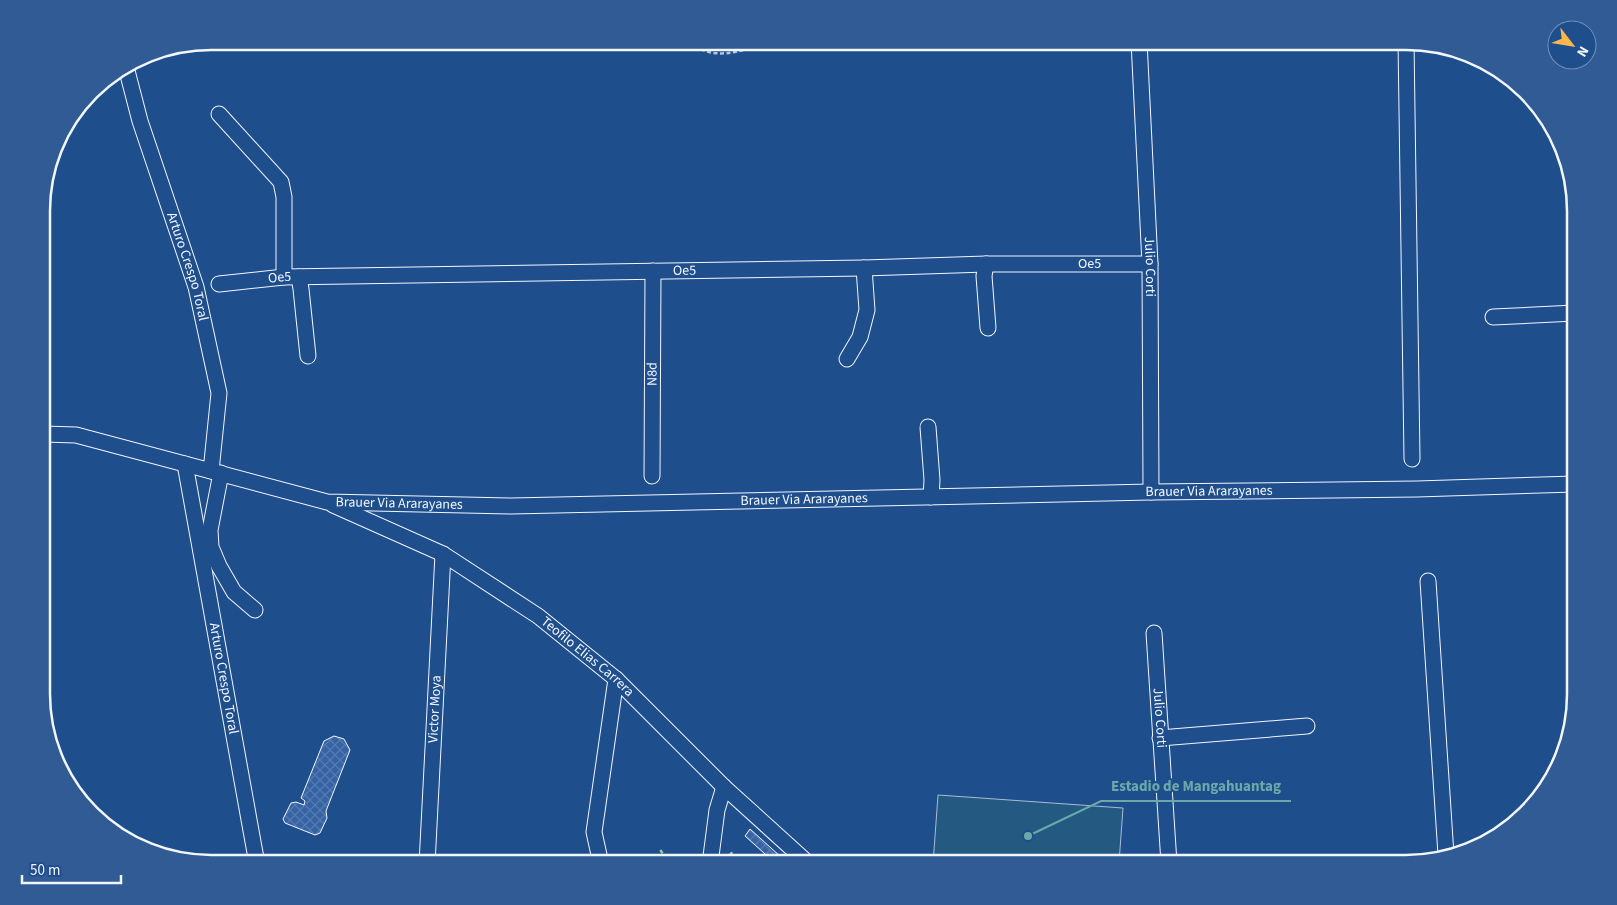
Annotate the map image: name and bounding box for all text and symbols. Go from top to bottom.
north arrow [1547,20,1597,70]
text: N [1571,42,1593,60]
street label: Arturo Crespo Toral [161,209,213,323]
street label: Julio Corti [1139,236,1160,297]
street label: Oe5 [1078,254,1101,274]
street label: Oe5 [673,261,696,281]
street label: Oe5 [267,267,291,289]
street label: N8d [642,362,663,386]
street label: Brauer Via Ararayanes [1145,481,1273,502]
street label: Brauer Via Ararayanes [740,488,868,511]
street label: Brauer Via Ararayanes [335,492,463,515]
street label: Teofilo Elias Carrera [536,612,639,702]
street label: Arturo Crespo Toral [204,621,244,736]
street label: Victor Moya [423,675,447,744]
street label: Julio Corti [1148,687,1171,749]
callout: Estadio de Mangahuantag [1101,771,1291,801]
text: Estadio de Mangahuantag [1111,776,1281,797]
scale bar [22,852,121,884]
text: 50 m [30,860,60,881]

